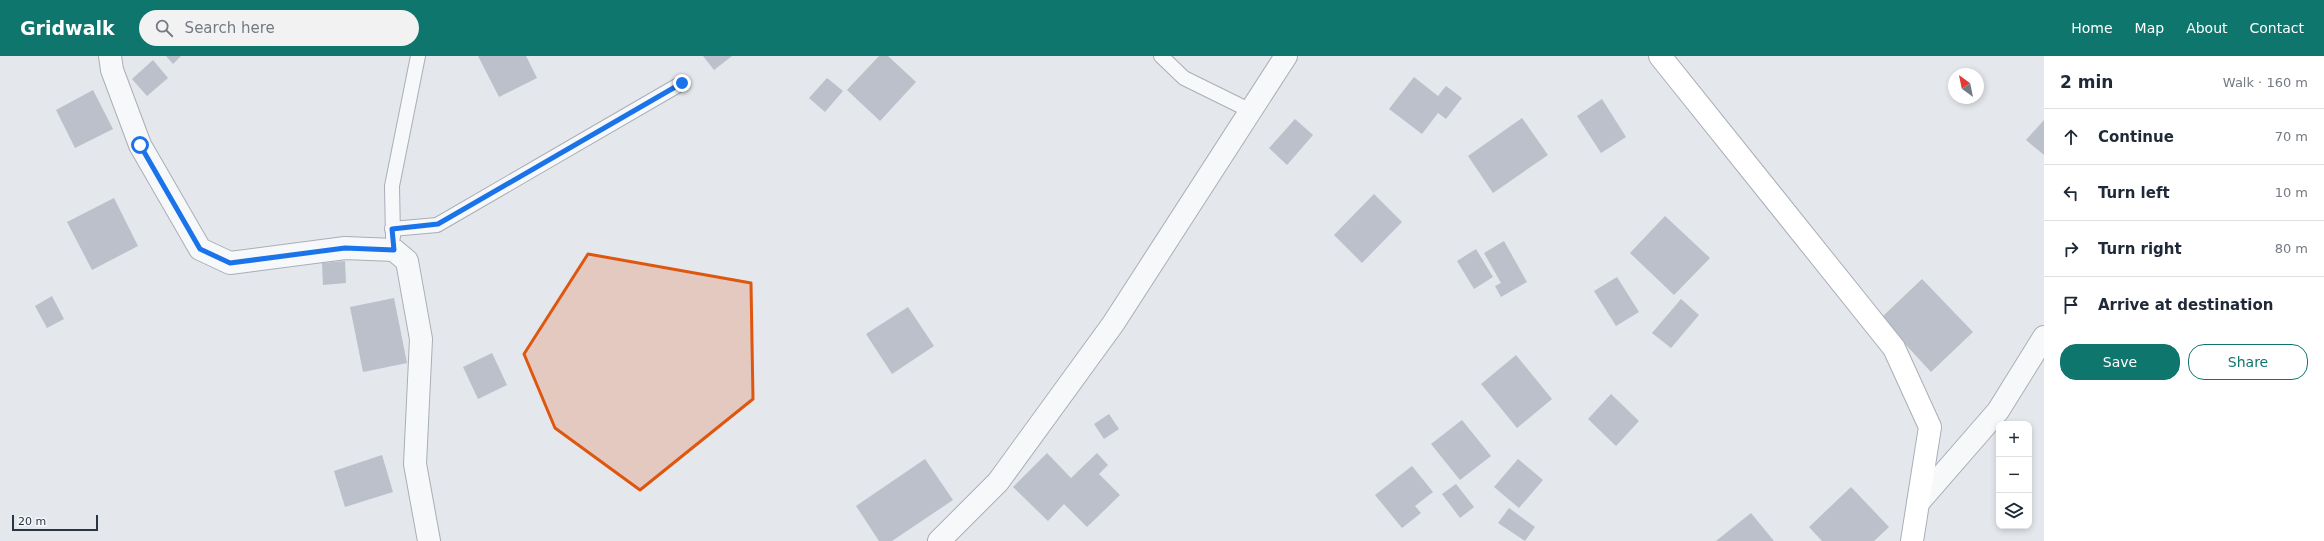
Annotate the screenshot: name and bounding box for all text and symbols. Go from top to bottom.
search box [139,10,419,46]
text: Gridwalk [20,17,115,39]
icon: search [153,17,175,39]
text: Search here [185,19,275,37]
text: Home [2071,20,2113,36]
text: Map [2135,20,2164,36]
text: About [2186,20,2228,36]
text: Contact [2250,20,2304,36]
north arrow [1948,68,1984,104]
text: 2 min [2060,72,2113,92]
route end [673,74,691,92]
text: Walk · 160 m [2223,75,2308,90]
icon: ahead [2060,126,2082,148]
text: Continue [2098,128,2174,146]
text: 70 m [2275,129,2308,144]
route start [131,136,149,154]
icon: left [2060,182,2082,204]
text: Turn left [2098,184,2170,202]
text: 10 m [2275,185,2308,200]
icon: right [2060,238,2082,260]
text: Turn right [2098,240,2182,258]
text: 80 m [2275,241,2308,256]
icon: arrive [2060,294,2082,316]
text: Arrive at destination [2098,296,2273,314]
button: Save [2060,344,2180,380]
button: Share [2188,344,2308,380]
map controls [1996,421,2032,529]
button: + [1996,421,2032,457]
button: − [1996,457,2032,493]
button: layers [1996,493,2032,529]
scale bar [12,513,98,532]
text: 20 m [18,515,46,528]

